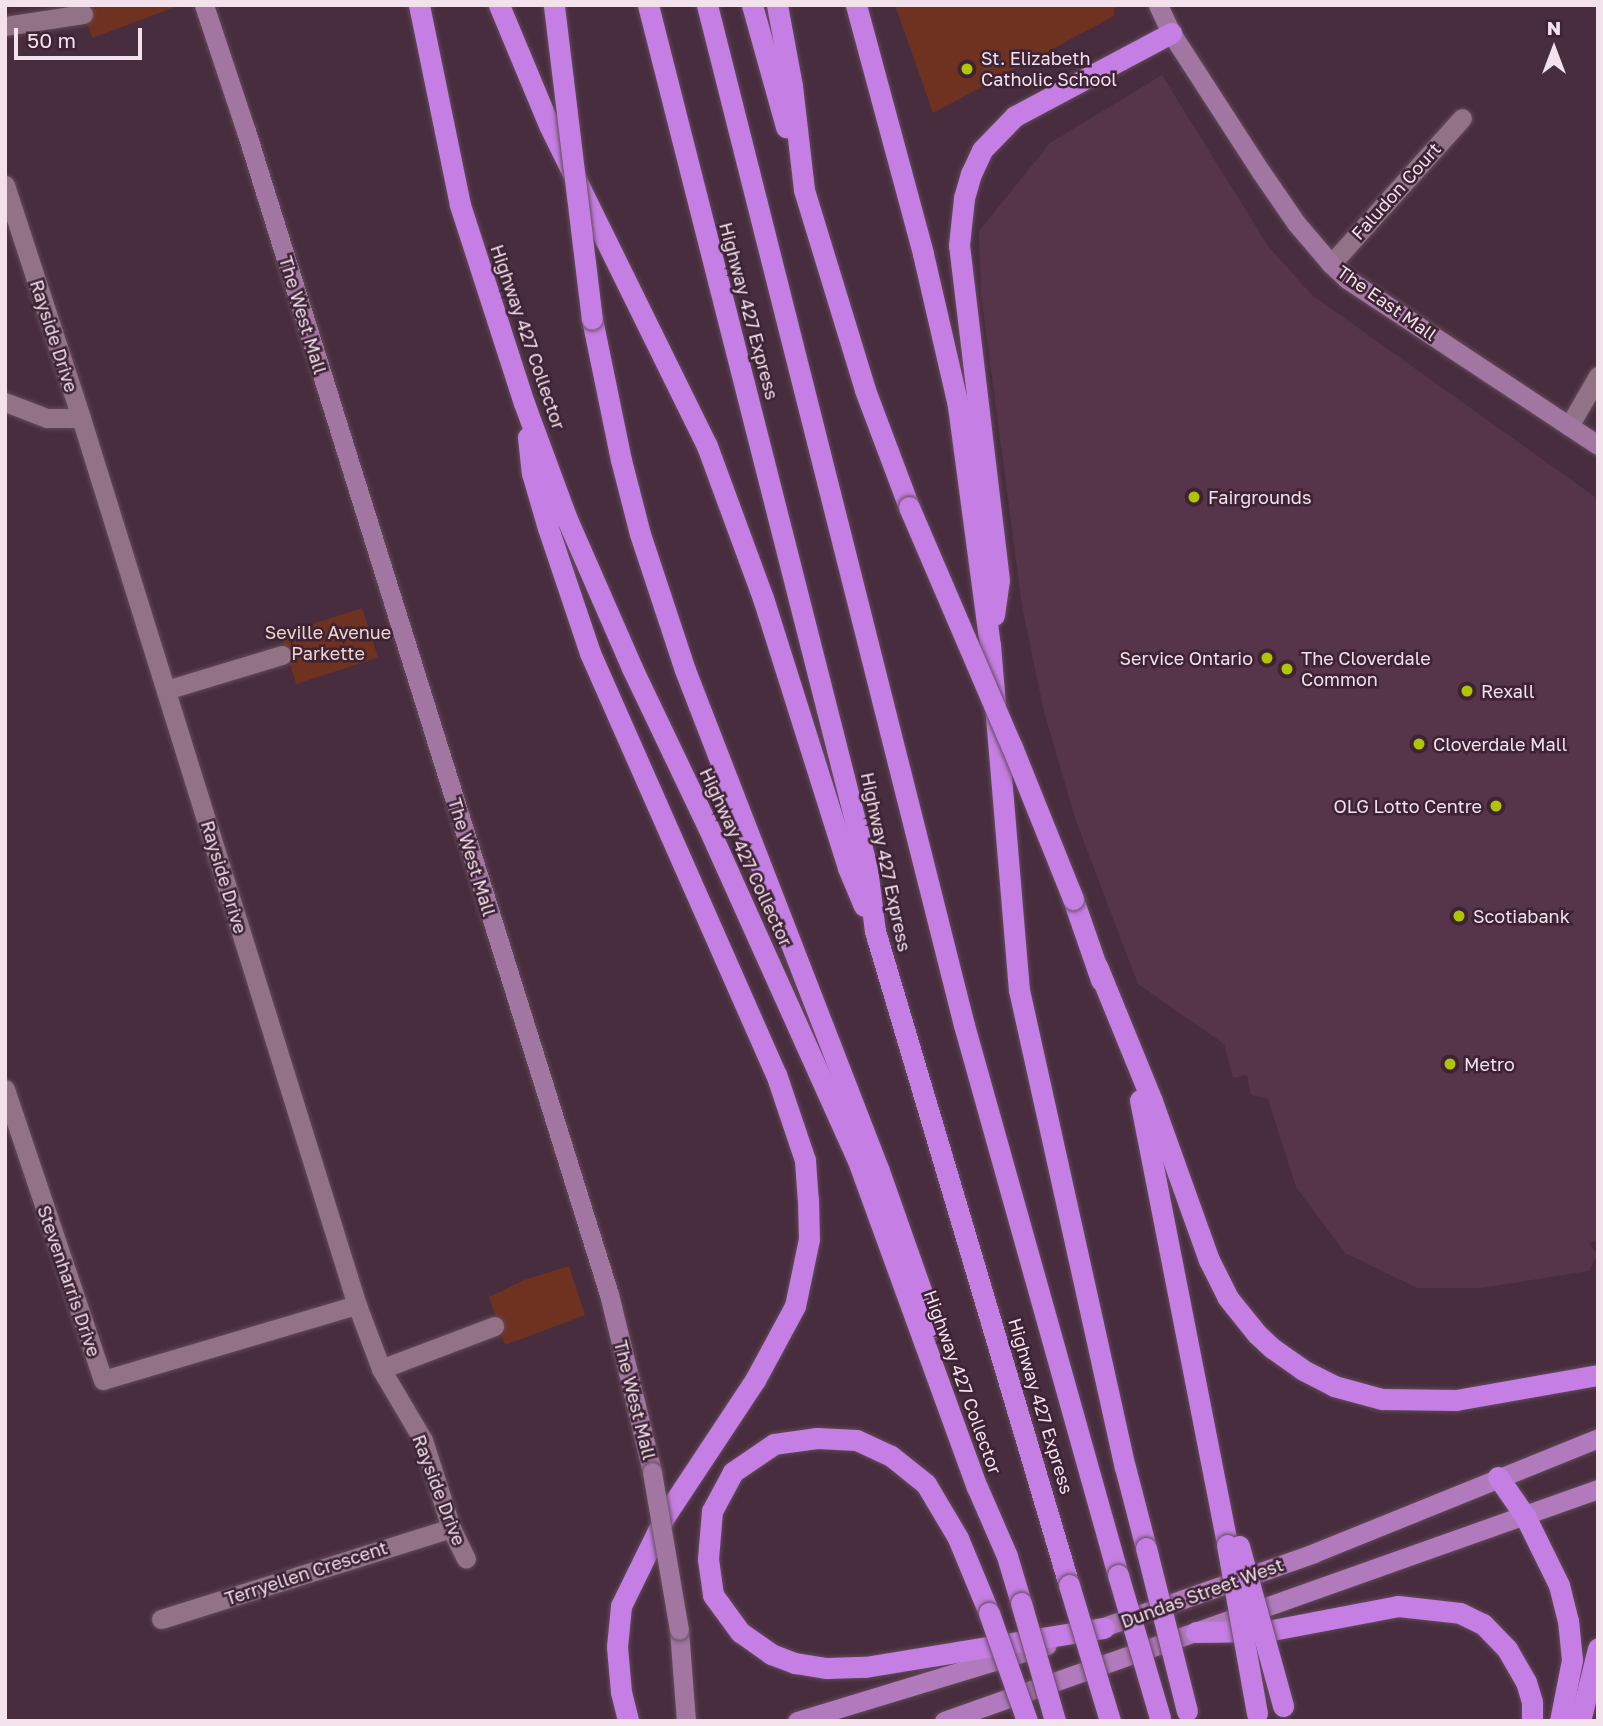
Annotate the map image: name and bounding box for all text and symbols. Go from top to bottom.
scale bar [18,14,145,58]
north arrow [1519,14,1589,84]
text: N [1547,16,1561,39]
text: 50 m [27,27,76,53]
place label: St. Elizabeth Catholic School [981,48,1117,90]
marker: St. Elizabeth Catholic School [959,61,975,77]
street label: Faludon Court [1347,138,1445,244]
street label: Highway 427 Express [715,220,783,402]
street label: Highway 427 Collector [486,242,570,432]
street label: The West Mall [275,253,331,377]
street label: The East Mall [1333,261,1441,345]
street label: Rayside Drive [26,277,82,395]
place label: Fairgrounds [1208,486,1311,508]
marker: Fairgrounds [1186,489,1202,505]
park label: Seville Avenue Parkette [265,622,391,664]
place label: Service Ontario [1120,647,1253,669]
place label: The Cloverdale Common [1301,648,1431,690]
marker: Service Ontario [1259,650,1275,666]
marker: The Cloverdale Common [1279,661,1295,677]
place label: Rexall [1481,680,1535,702]
marker: Rexall [1459,683,1475,699]
place label: Cloverdale Mall [1433,733,1567,755]
marker: Cloverdale Mall [1411,736,1427,752]
street label: Highway 427 Collector [695,764,797,950]
street label: Highway 427 Express [856,770,916,954]
street label: The West Mall [444,795,500,919]
place label: OLG Lotto Centre [1334,795,1482,817]
marker: OLG Lotto Centre [1488,798,1504,814]
street label: Rayside Drive [197,818,251,936]
place label: Scotiabank [1473,905,1570,927]
marker: Scotiabank [1451,908,1467,924]
place label: Metro [1464,1053,1515,1075]
marker: Metro [1442,1056,1458,1072]
street label: Stevenharris Drive [33,1203,105,1359]
street label: Highway 427 Collector [920,1287,1006,1477]
street label: Highway 427 Express [1004,1315,1078,1497]
street label: The West Mall [610,1338,660,1462]
street label: Rayside Drive [408,1432,470,1548]
street label: Terryellen Crescent [222,1537,390,1609]
street label: Dundas Street West [1118,1554,1286,1632]

